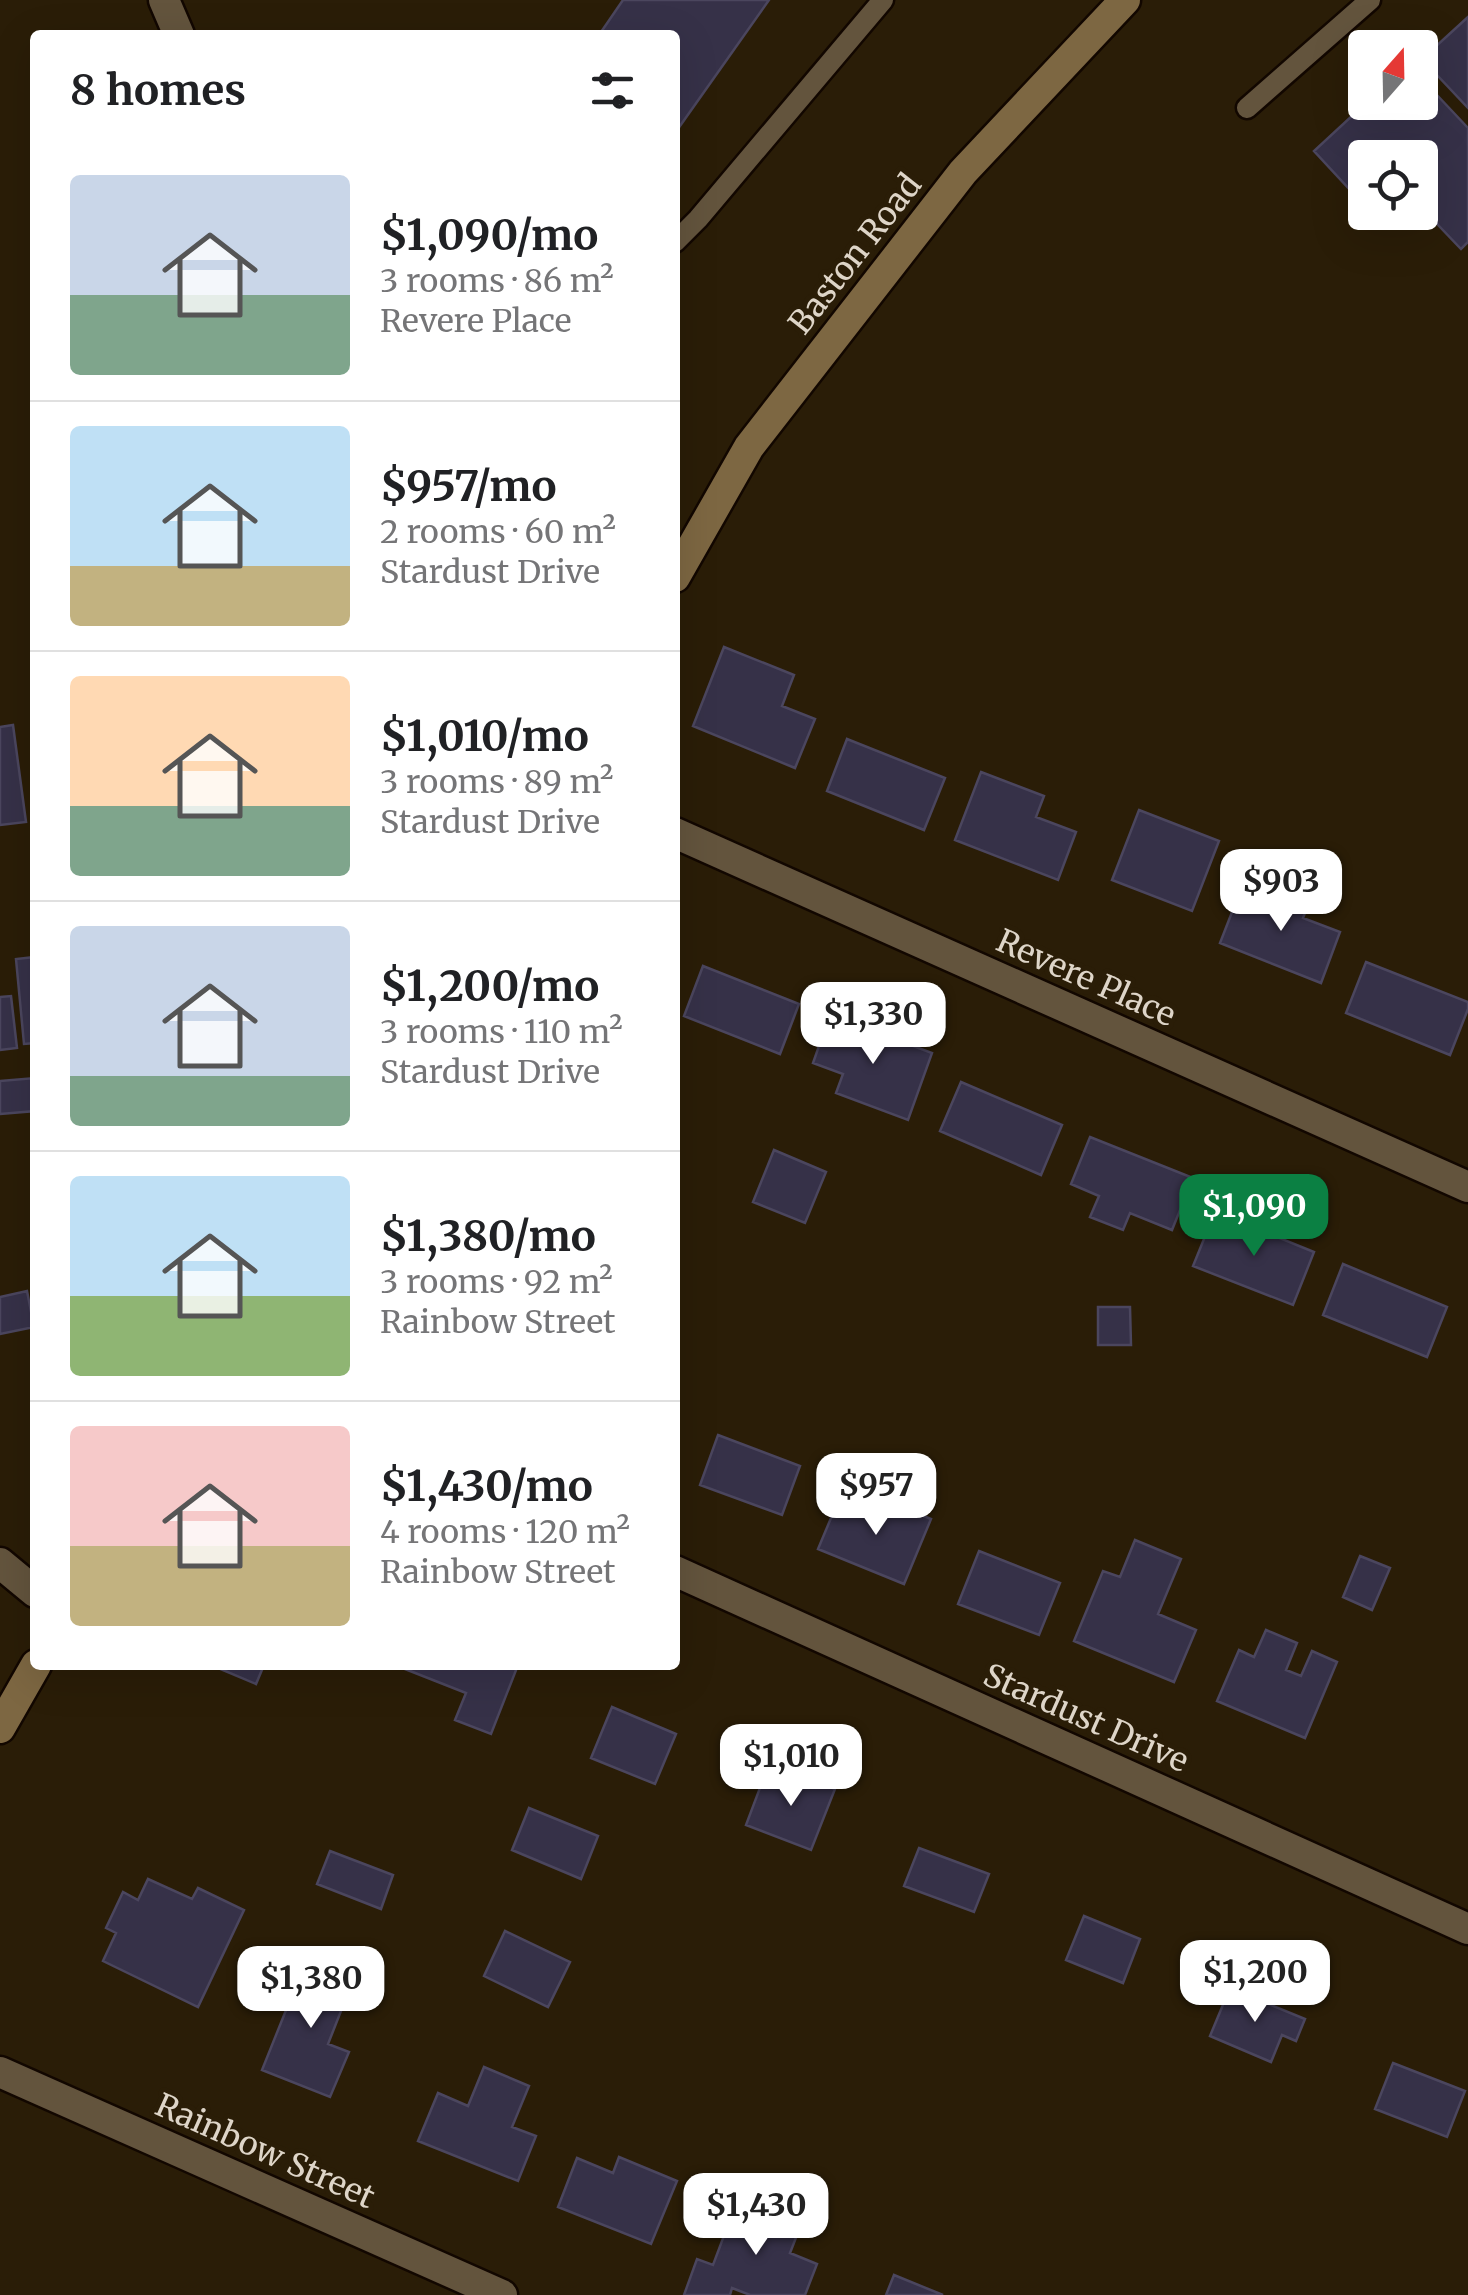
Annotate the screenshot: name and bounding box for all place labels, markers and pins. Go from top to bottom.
pin: $903 [1222,849,1340,934]
pin: $1,330 [792,982,954,1067]
pin: $1,090 [1173,1174,1335,1259]
pin: $957 [817,1453,935,1538]
pin: $1,010 [710,1724,872,1809]
pin: $1,200 [1174,1940,1336,2025]
pin: $1,380 [230,1946,392,2031]
pin: $1,430 [675,2173,837,2258]

